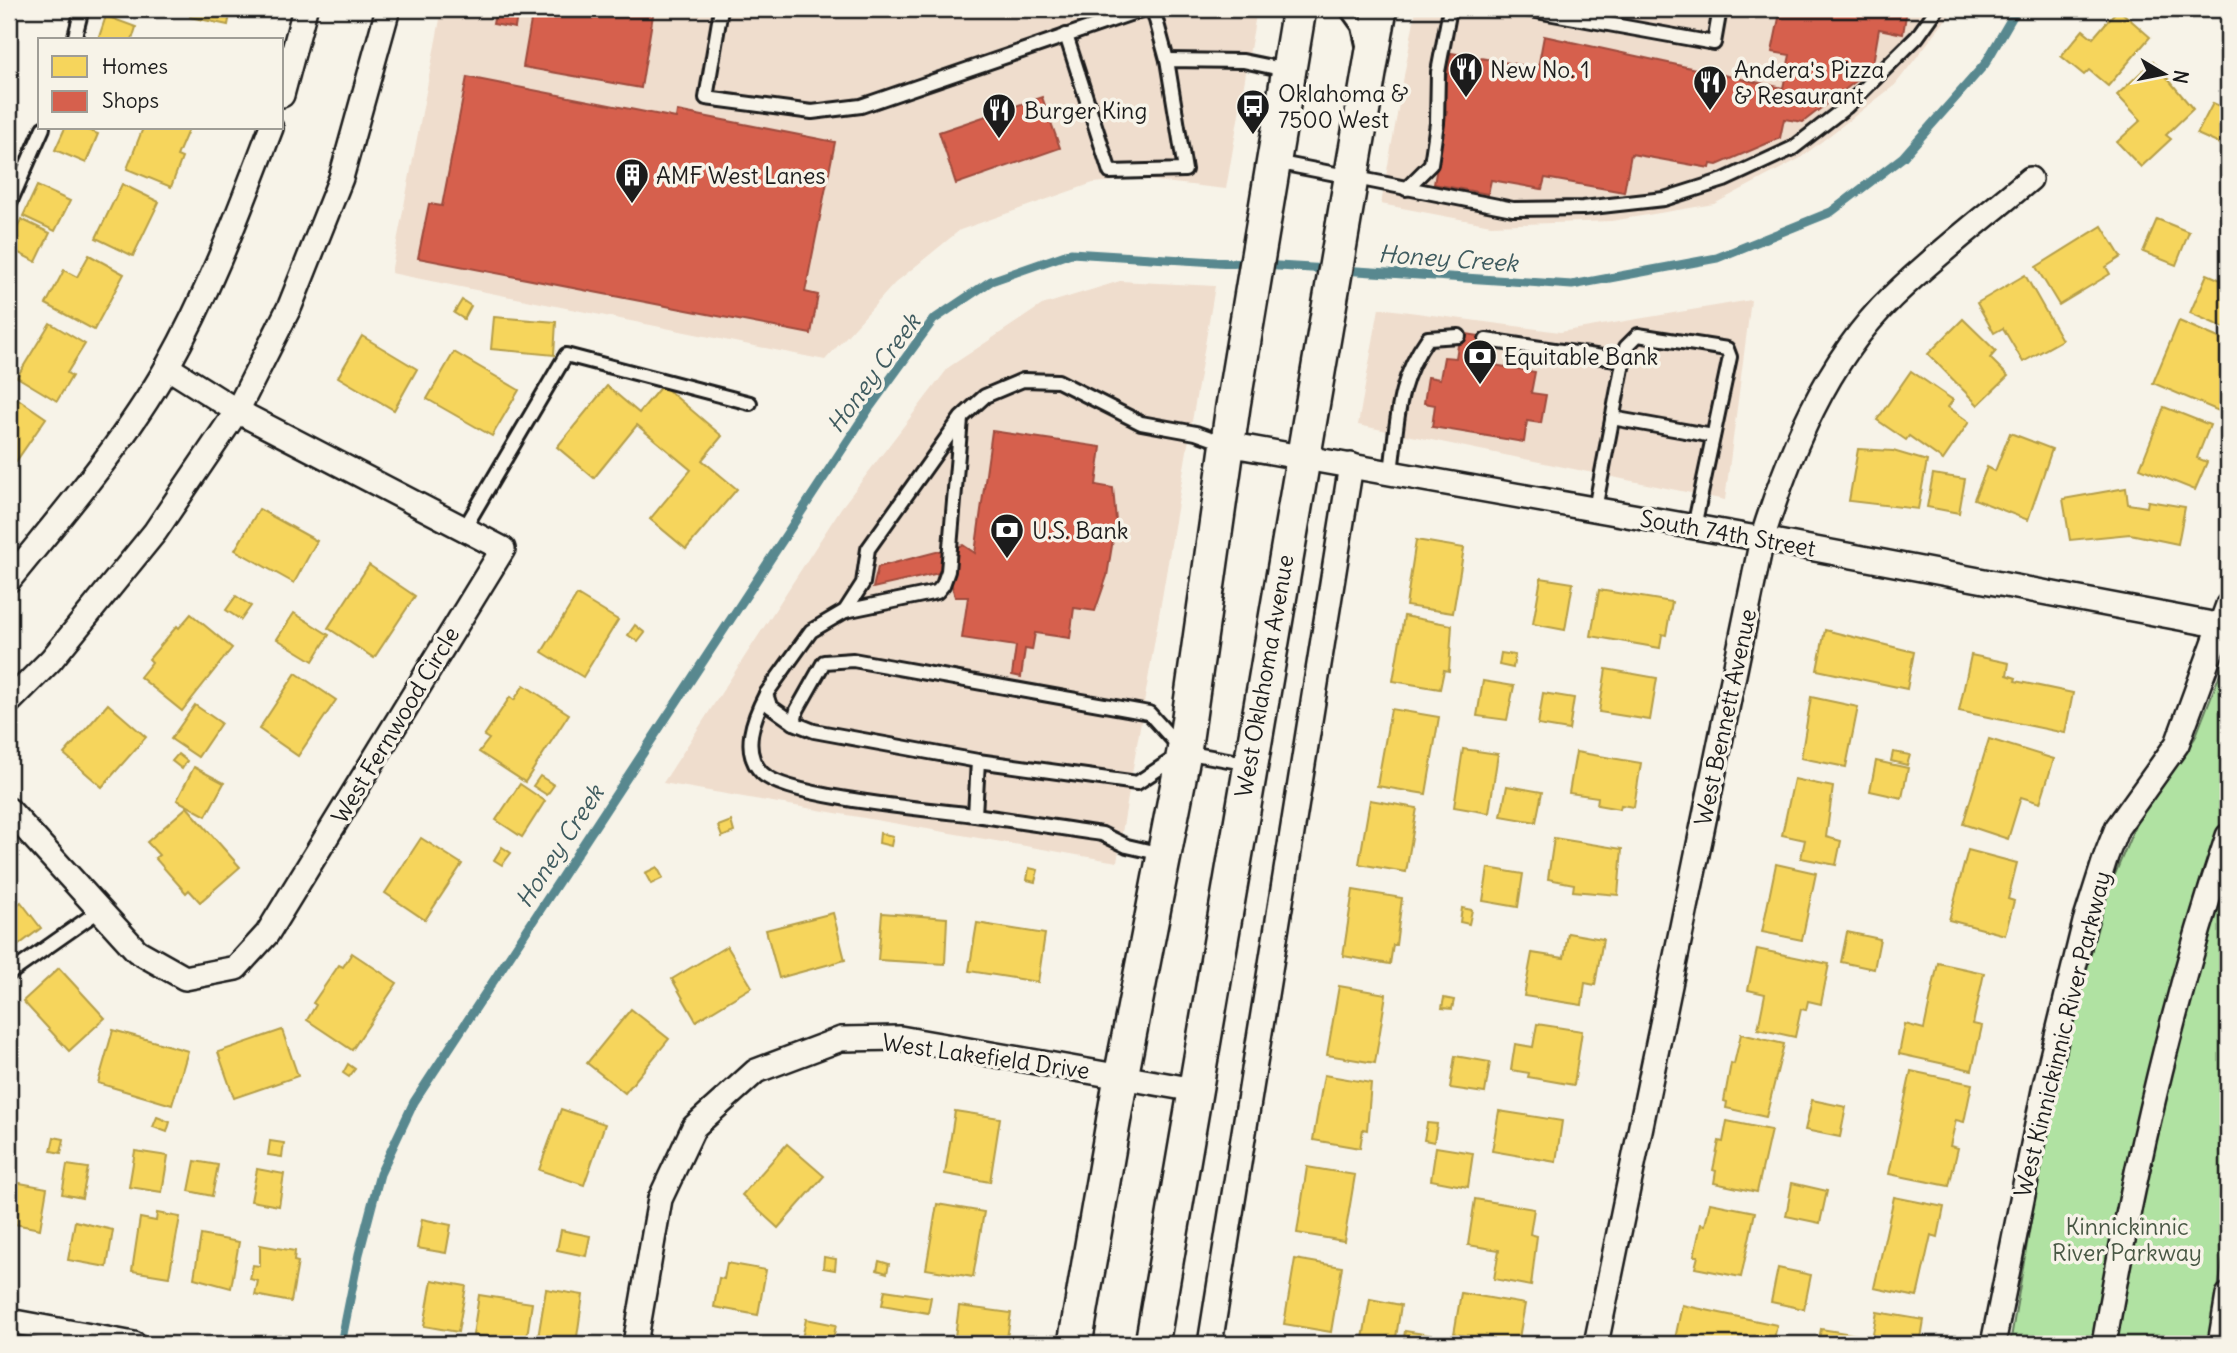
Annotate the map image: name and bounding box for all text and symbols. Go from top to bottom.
legend [38,38,284,130]
north arrow [2128,38,2198,108]
restaurant icon: New No. 1 [1447,50,1485,99]
text: Homes [102,53,168,80]
place label: New No. 1 [1490,55,1590,84]
place label: Andera's Pizza & Resaurant [1734,55,1884,110]
restaurant icon: Andera's Pizza & Resaurant [1691,63,1729,112]
text: N [2168,68,2194,86]
place label: Oklahoma & 7500 West [1278,79,1409,134]
text: Shops [102,87,159,114]
bus stop icon: Oklahoma & 7500 West [1234,87,1272,136]
restaurant icon: Burger King [980,91,1018,140]
place label: Burger King [1024,96,1147,125]
building icon: AMF West Lanes [613,156,651,205]
place label: AMF West Lanes [656,161,826,190]
water label: Honey Creek [1377,238,1520,278]
water label: Honey Creek [820,306,927,438]
bank icon: Equitable Bank [1461,337,1499,386]
place label: Equitable Bank [1504,342,1658,371]
street label: South 74th Street [1638,503,1818,563]
bank icon: U.S. Bank [988,511,1026,560]
place label: U.S. Bank [1032,516,1128,545]
street label: West Oklahoma Avenue [1228,552,1300,800]
street label: West Bennett Avenue [1688,606,1762,828]
street label: West Fernwood Circle [325,621,465,829]
water label: Honey Creek [508,778,611,913]
street label: West Kinnickinnic River Parkway [2007,868,2117,1200]
street label: West Lakefield Drive [880,1027,1092,1085]
park label: Kinnickinnic River Parkway [2052,1212,2202,1267]

